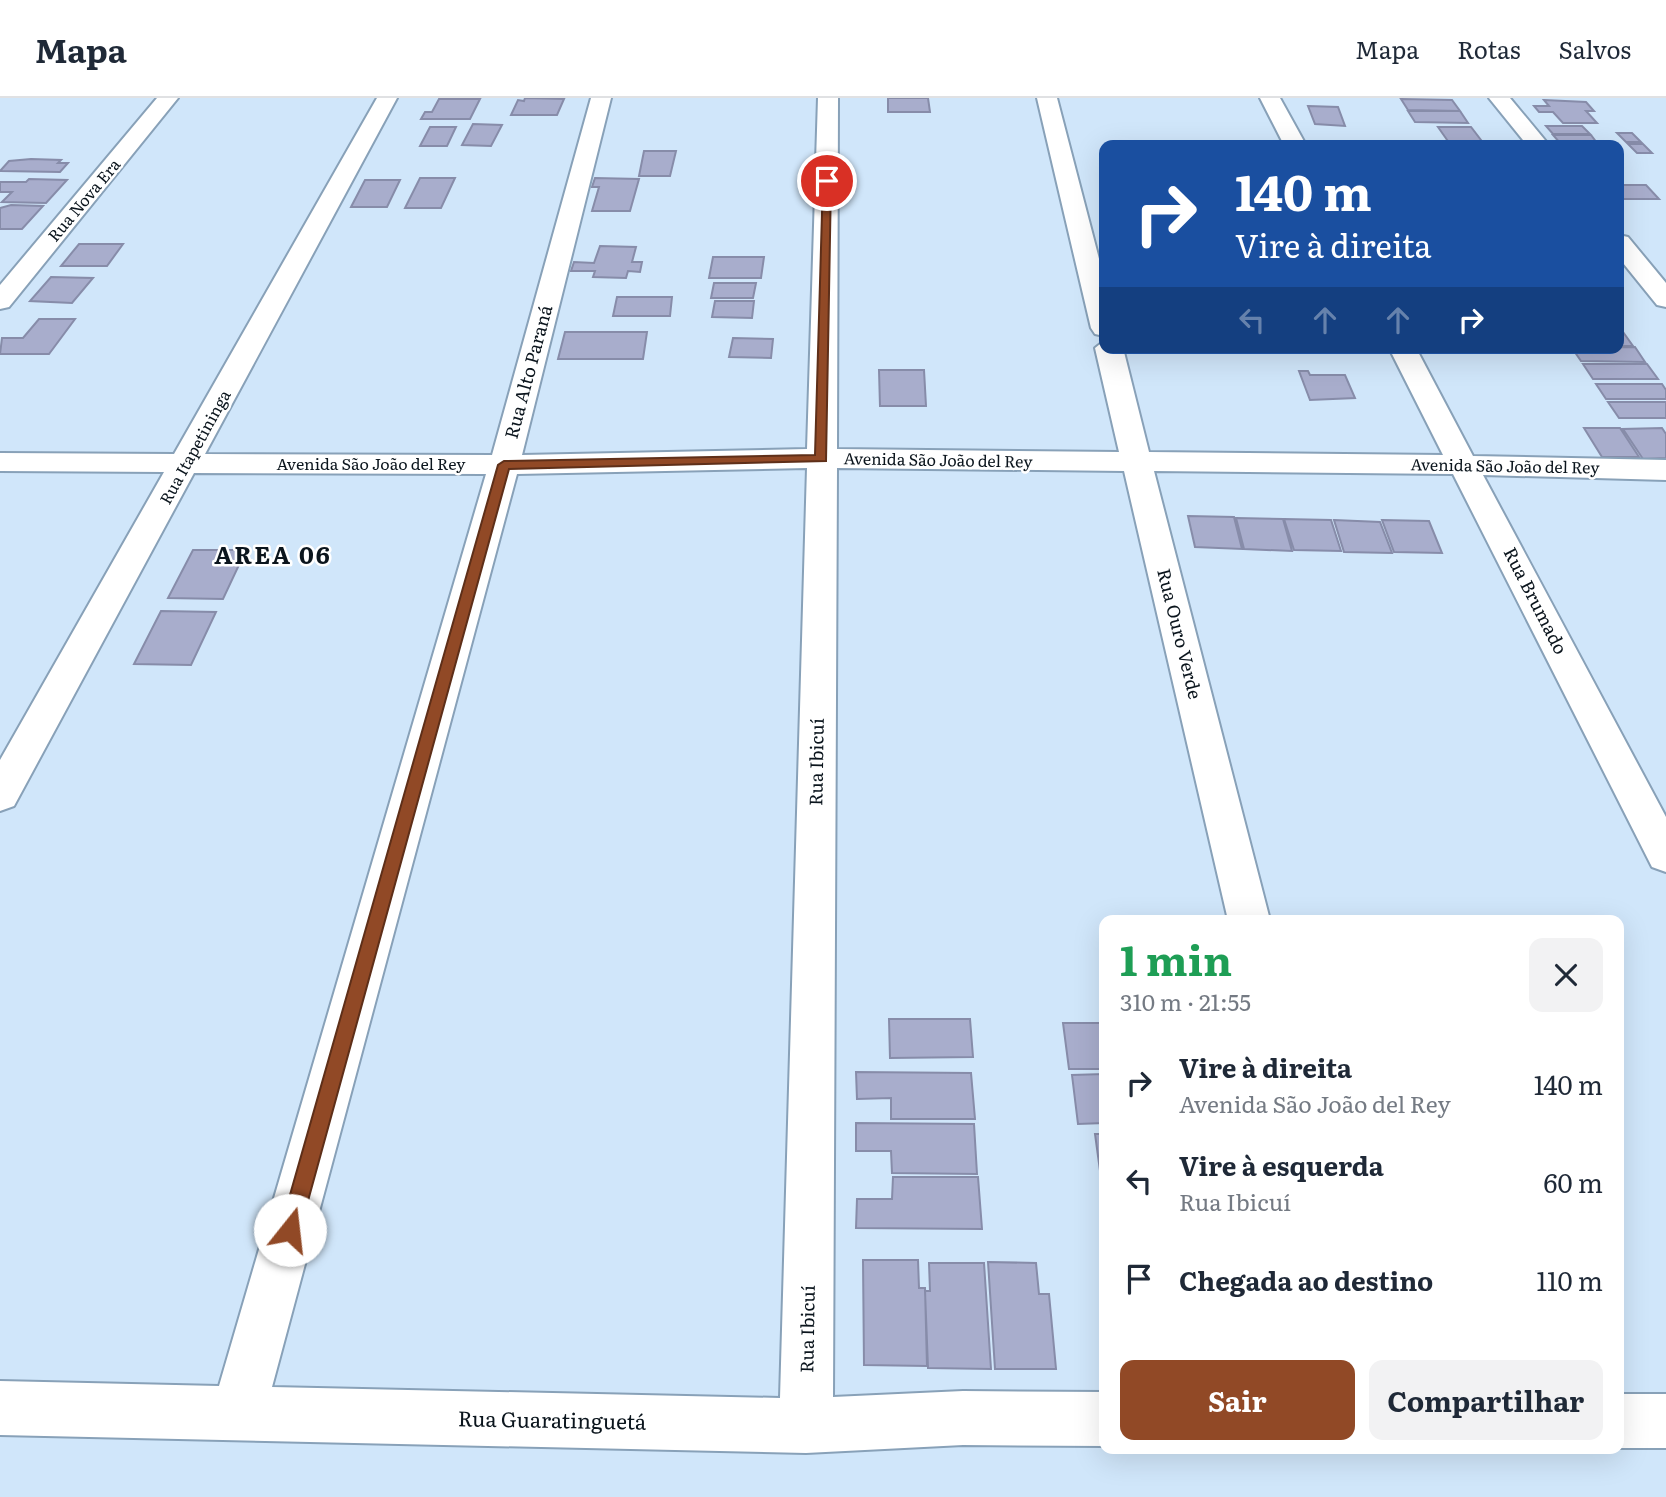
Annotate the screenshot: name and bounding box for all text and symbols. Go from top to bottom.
text: Mapa [35,24,127,73]
text: Mapa [1355,31,1419,66]
text: Rotas [1457,31,1521,66]
text: Salvos [1559,31,1631,66]
pin [797,151,857,211]
street label: Rua Nova Era [41,152,125,246]
text: 140 m [1235,153,1372,226]
icon: arrive [808,162,846,200]
icon: right [1120,168,1211,259]
text: Vire à direita [1235,220,1432,268]
street label: Rua Alto Paraná [497,301,558,441]
icon: left [1233,301,1271,339]
icon: ahead [1306,301,1344,339]
icon: ahead [1379,301,1417,339]
icon: right [1452,301,1490,339]
street label: Rua Itapetininga [153,385,236,508]
street label: Avenida São João del Rey [843,445,1033,473]
street label: Avenida São João del Rey [277,451,466,475]
street label: Avenida São João del Rey [1410,451,1600,479]
district label: AREA 06 [214,536,332,571]
street label: Rua Brumado [1498,542,1575,659]
street label: Rua Ouro Verde [1151,566,1210,702]
street label: Rua Ibicuí [801,718,830,806]
text: 1 min [1120,927,1232,989]
button: close [1529,938,1603,1012]
text: 310 m · 21:55 [1120,984,1251,1018]
text: Vire à direita [1179,1047,1352,1086]
icon: right [1120,1064,1158,1102]
text: 140 m [1534,1064,1603,1103]
text: Avenida São João del Rey [1179,1086,1451,1120]
text: Vire à esquerda [1179,1145,1384,1184]
icon: left [1120,1162,1158,1200]
text: 60 m [1544,1162,1603,1201]
text: Rua Ibicuí [1179,1184,1291,1218]
position arrow [253,1193,327,1267]
icon: arrive [1120,1260,1158,1298]
text: Chegada ao destino [1179,1260,1433,1299]
text: 110 m [1536,1260,1603,1299]
street label: Rua Ibicuí [792,1285,821,1373]
button: Sair [1120,1360,1355,1440]
button: Compartilhar [1369,1360,1603,1440]
street label: Rua Guaratinguetá [458,1401,647,1436]

